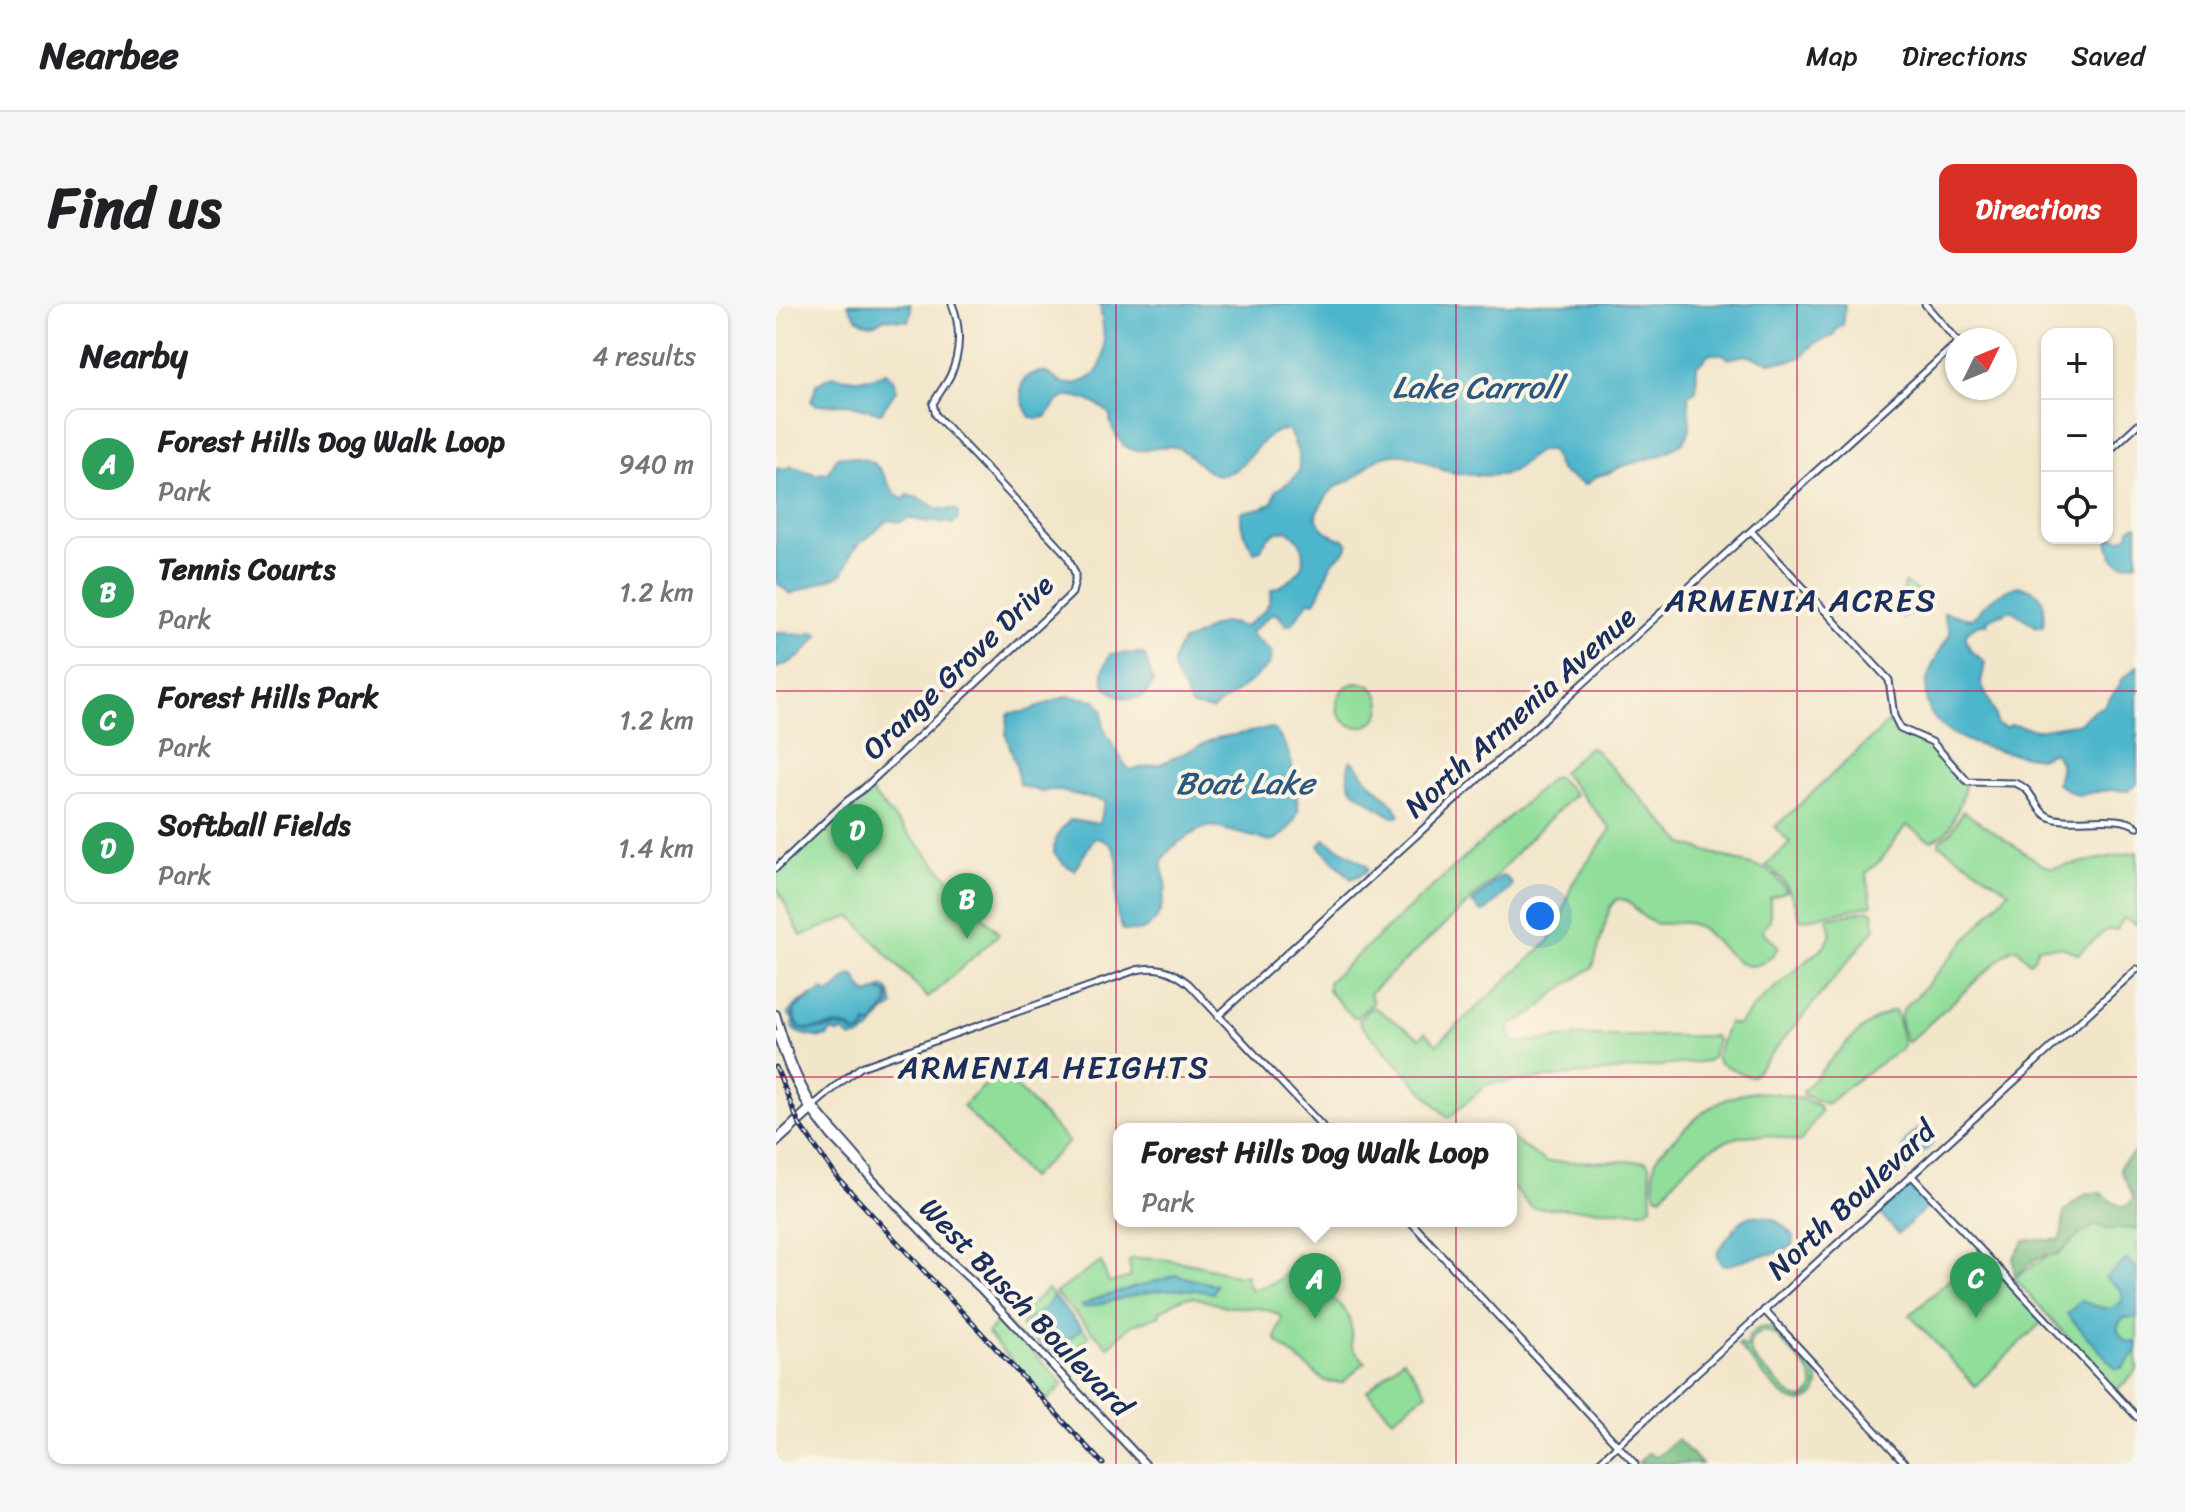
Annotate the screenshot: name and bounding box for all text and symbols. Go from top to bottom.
text: Nearbee [40,22,179,89]
text: Map [1806,31,1858,80]
text: Directions [1902,31,2027,80]
text: Saved [2071,31,2145,80]
text: Find us [48,159,221,258]
button: Directions [1939,164,2137,253]
text: Nearby [80,326,188,386]
north arrow [1945,328,2017,400]
map controls [2041,328,2113,544]
button: + [2041,328,2113,400]
text: 4 results [592,333,696,379]
water label: Lake Carroll [1392,359,1569,416]
button: − [2041,400,2113,472]
text: Forest Hills Dog Walk Loop [158,414,505,468]
text: A [99,441,117,487]
text: 940 m [619,441,694,487]
text: Park [158,468,211,514]
button: locate [2041,472,2113,544]
text: Tennis Courts [158,542,335,596]
street label: Orange Grove Drive [849,560,1067,774]
text: B [100,569,116,615]
text: 1.2 km [619,569,694,615]
district label: ARMENIA ACRES [1664,572,1937,629]
street label: North Armenia Avenue [1391,592,1649,832]
text: Park [158,596,211,642]
text: Forest Hills Park [158,670,379,724]
text: C [100,697,116,743]
text: 1.2 km [619,697,694,743]
text: Park [158,724,211,770]
water label: Boat Lake [1175,755,1318,812]
text: Softball Fields [158,798,351,852]
pin: D [831,804,883,870]
text: D [100,825,116,871]
text: 1.4 km [618,825,694,871]
text: Park [158,852,211,898]
pin: B [941,873,993,939]
your location [1520,896,1560,936]
district label: ARMENIA HEIGHTS [897,1039,1210,1096]
street label: North Boulevard [1753,1105,1950,1294]
popup [1113,1123,1517,1227]
text: Forest Hills Dog Walk Loop [1142,1125,1488,1179]
text: Park [1142,1179,1195,1225]
street label: West Busch Boulevard [906,1184,1148,1432]
pin: C [1950,1252,2002,1318]
pin: A [1289,1253,1341,1319]

